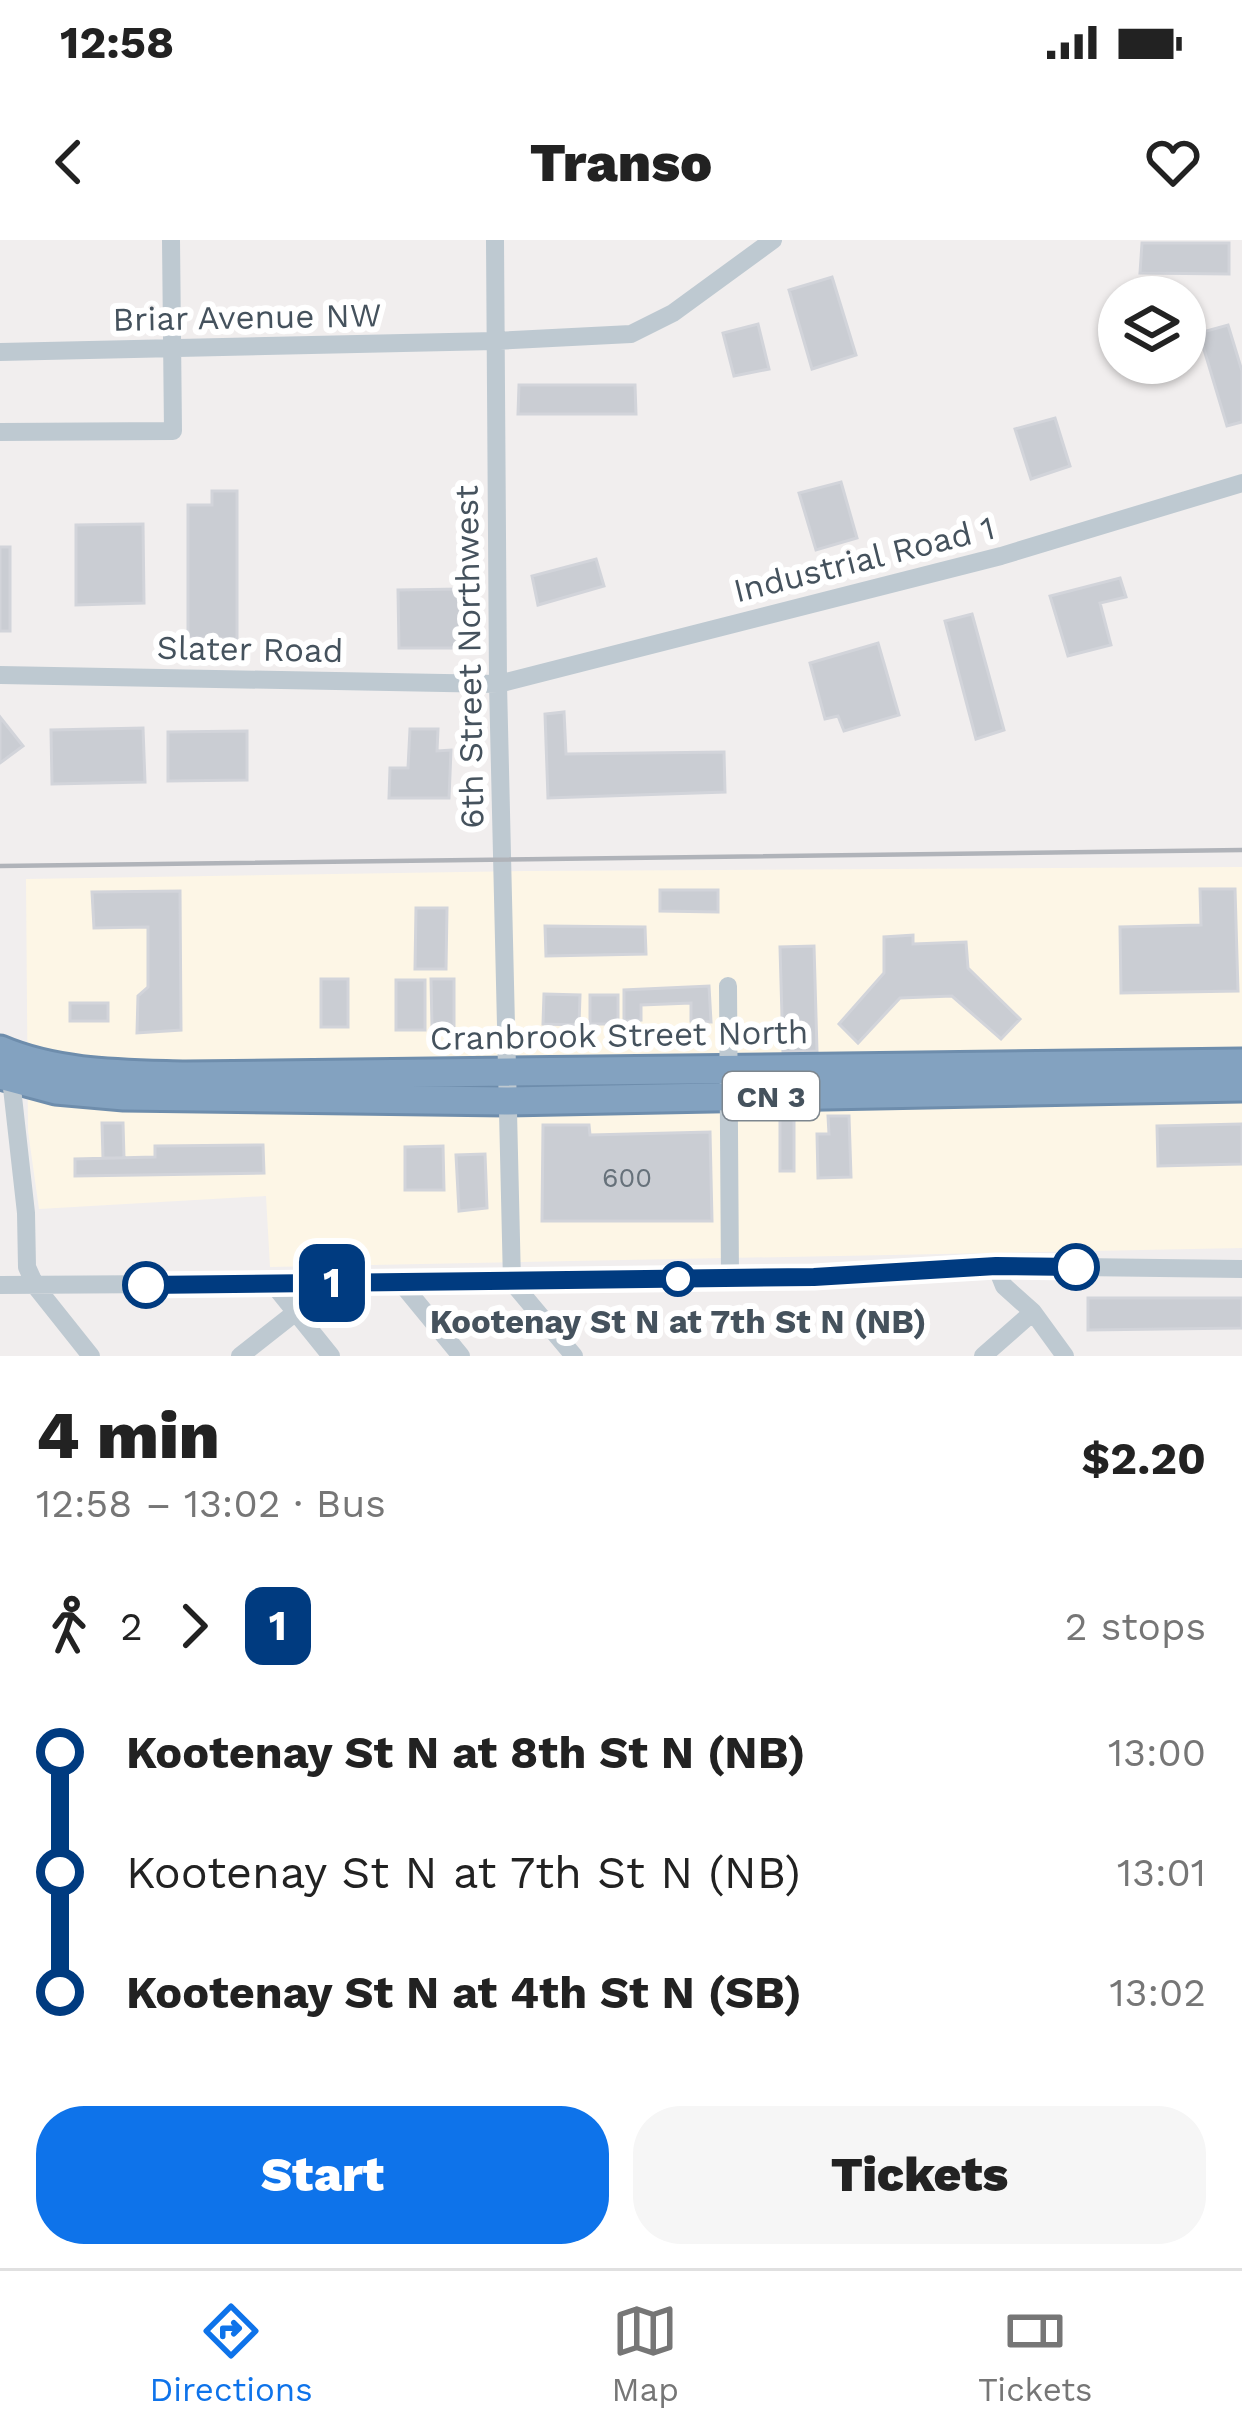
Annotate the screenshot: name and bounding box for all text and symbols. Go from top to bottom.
text: 12:58 [60,16,174,69]
icon: back [36,129,102,195]
icon: heart [1140,129,1206,195]
text: Transo [530,131,712,194]
map controls [1098,276,1206,384]
button: layers [1098,276,1206,384]
street label: Briar Avenue NW [112,295,382,339]
street label: 6th Street Northwest [447,485,491,829]
street label: Industrial Road 1 [730,508,998,610]
street label: Slater Road [156,628,344,670]
street label: Cranbrook Street North [430,1012,808,1058]
road number: CN 3 [723,1072,819,1120]
house number: 600 [602,1162,652,1194]
line badge: 1 [293,1244,371,1322]
unlabelled marker [1054,1245,1098,1289]
text: 1 [323,1258,341,1307]
unlabelled marker [124,1263,168,1307]
marker: Kootenay St N at 7th St N (NB) [662,1263,694,1295]
place label: Kootenay St N at 7th St N (NB) [430,1302,926,1341]
text: 4 min [36,1397,220,1474]
text: $2.20 [1081,1432,1206,1485]
text: 12:58 – 13:02 · Bus [36,1481,386,1526]
icon: walk [36,1593,102,1659]
icon: forward [161,1593,227,1659]
text: 1 [269,1601,287,1650]
text: 2 [120,1604,143,1649]
text: 2 stops [1065,1604,1206,1649]
text: Kootenay St N at 8th St N (NB) [126,1726,806,1779]
text: 13:00 [1108,1730,1206,1775]
text: Kootenay St N at 7th St N (NB) [126,1846,801,1899]
text: 13:01 [1117,1850,1206,1895]
text: Kootenay St N at 4th St N (SB) [126,1966,802,2019]
text: 13:02 [1110,1970,1206,2015]
button: Start [36,2106,609,2244]
button: Tickets [633,2106,1206,2244]
tab: Directions [150,2298,313,2409]
tab: Map [612,2298,679,2409]
tab: Tickets [978,2298,1093,2409]

